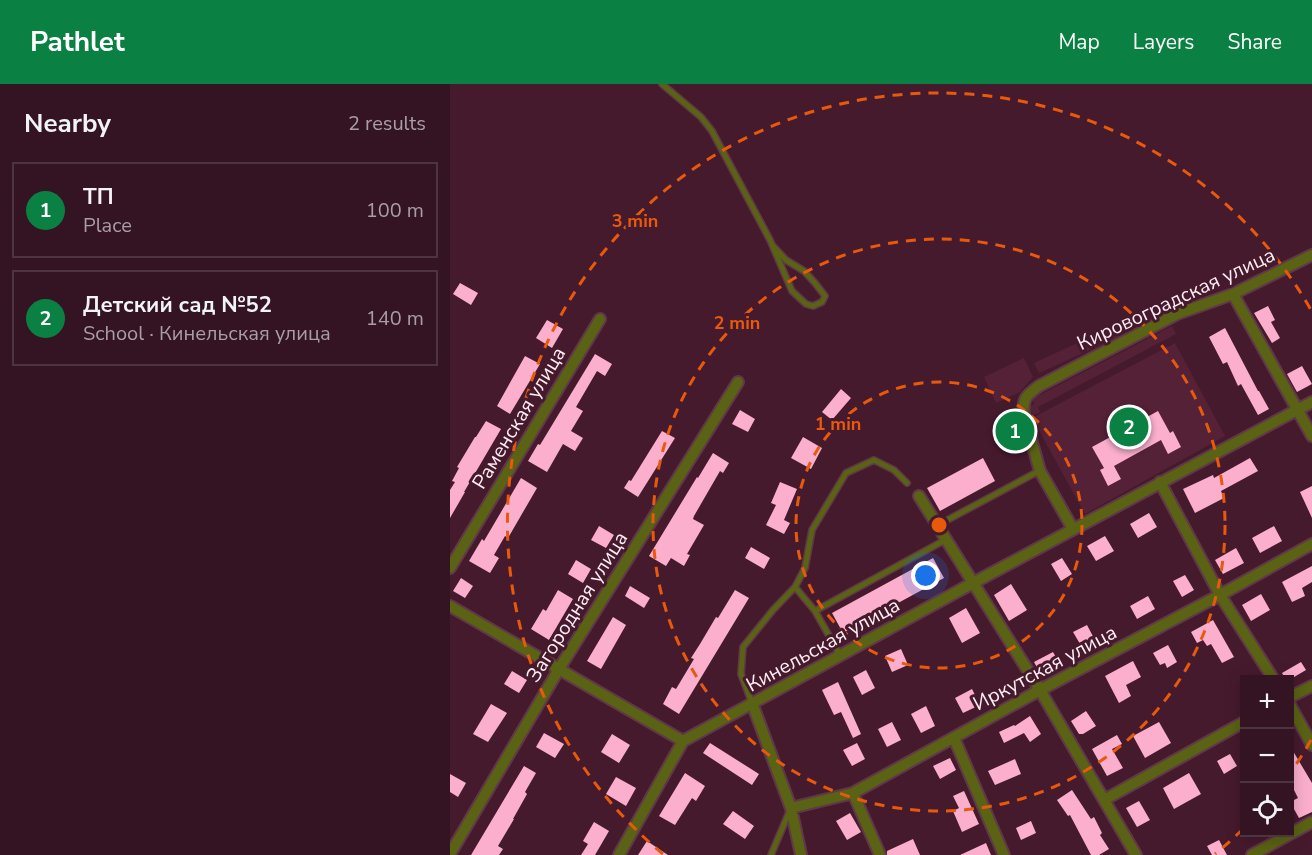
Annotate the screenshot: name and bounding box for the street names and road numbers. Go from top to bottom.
street label: Кировоградская улица [1073,241,1279,357]
street label: Раменская улица [466,342,572,494]
street label: Загородная улица [520,527,634,687]
street label: Кинельская улица [741,592,905,698]
street label: Иркутская улица [968,619,1122,717]

